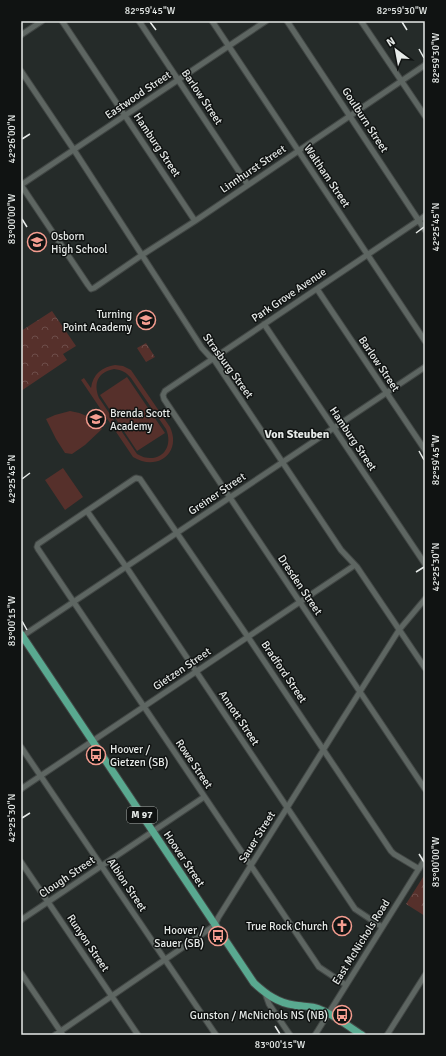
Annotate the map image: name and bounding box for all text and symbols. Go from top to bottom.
text: 82°59'45"W [125,5,176,17]
text: 82°59'30"W [377,5,428,17]
north arrow [376,30,416,70]
text: 82°59'30"W [430,32,442,83]
text: N [384,34,398,49]
street label: Barlow Street [179,67,225,127]
street label: Eastwood Street [103,68,174,122]
street label: Goulburn Street [339,85,391,155]
street label: Hamburg Street [131,111,183,180]
text: 42°26'00"N [6,115,18,163]
street label: Linnhurst Street [218,142,288,196]
street label: Waltham Street [301,142,353,210]
text: 83°00'00"W [6,193,18,244]
text: 42°25'45"N [430,203,442,251]
place label: Osborn High School [51,230,108,256]
school or university icon: Osborn High School [26,231,48,253]
street label: Park Grove Avenue [249,265,329,325]
place label: Turning Point Academy [63,308,133,334]
school or university icon: Turning Point Academy [135,309,157,331]
street label: Strasburg Street [200,331,256,401]
street label: Barlow Street [356,334,402,394]
street label: Hamburg Street [327,405,379,474]
place label: Brenda Scott Academy [110,407,170,433]
school or university icon: Brenda Scott Academy [85,408,107,430]
district label: Von Steuben [265,427,330,442]
text: 82°59'45"W [430,434,442,485]
text: 42°25'45"N [6,455,18,503]
street label: Greiner Street [186,470,248,518]
text: 42°25'30"N [430,543,442,591]
street label: Dresden Street [275,552,325,618]
text: 83°00'15"W [6,595,18,646]
street label: Bradford Street [258,639,310,706]
street label: Gietzen Street [151,645,213,693]
street label: Annott Street [216,688,262,748]
street label: Rowe Street [173,737,215,791]
place label: Hoover / Gietzen (SB) [110,743,168,769]
bus stop icon: Hoover / Gietzen (SB) [85,744,107,766]
text: 42°25'30"N [6,794,18,842]
road number: M 97 [127,807,157,823]
street label: Sauer Street [236,809,278,865]
street label: Hoover Street [161,829,207,889]
text: 83°00'00"W [430,836,442,887]
street label: Clough Street [37,854,97,900]
street label: Albion Street [104,856,150,914]
street label: East McNichols Road [329,897,393,987]
street label: Runyon Street [64,912,112,974]
church icon: True Rock Church [331,915,353,937]
place label: True Rock Church [246,920,328,933]
place label: Hoover / Sauer (SB) [154,924,204,950]
bus stop icon: Hoover / Sauer (SB) [207,925,229,947]
bus stop icon: Gunston / McNichols NS (NB) [331,1004,353,1026]
place label: Gunston / McNichols NS (NB) [190,1009,328,1022]
text: 83°00'15"W [255,1039,306,1051]

